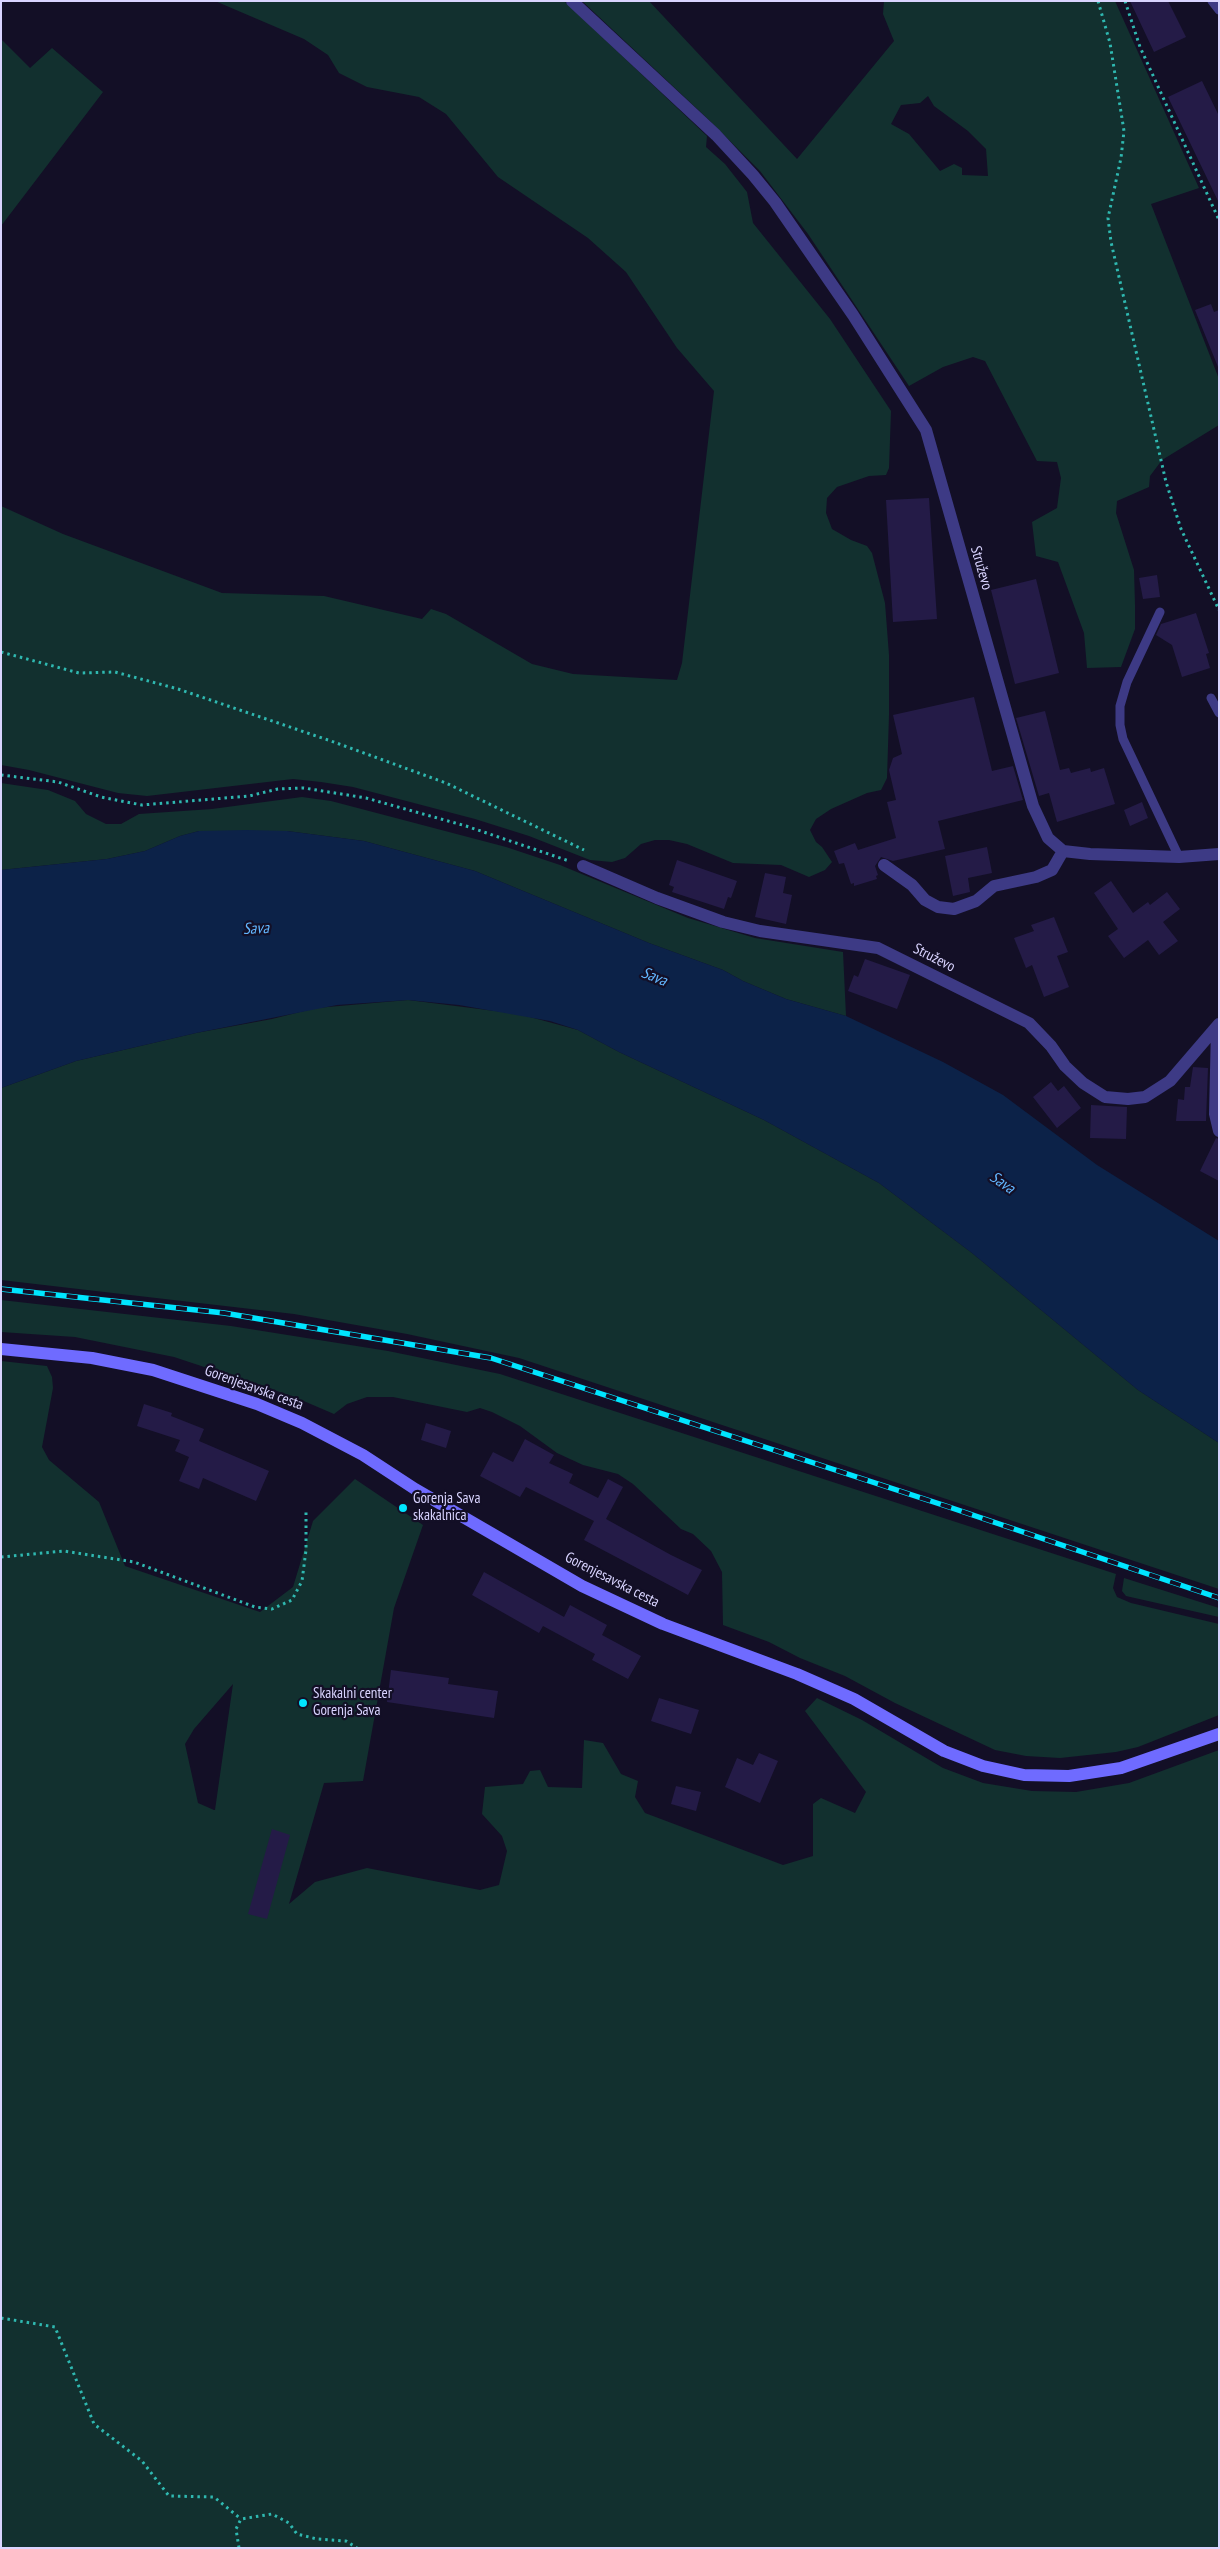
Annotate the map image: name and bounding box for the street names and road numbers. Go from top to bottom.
street label: Struževo [966,544,996,592]
street label: Struževo [910,940,958,976]
street label: Gorenjesavska cesta [202,1362,306,1414]
street label: Gorenjesavska cesta [562,1548,662,1612]

